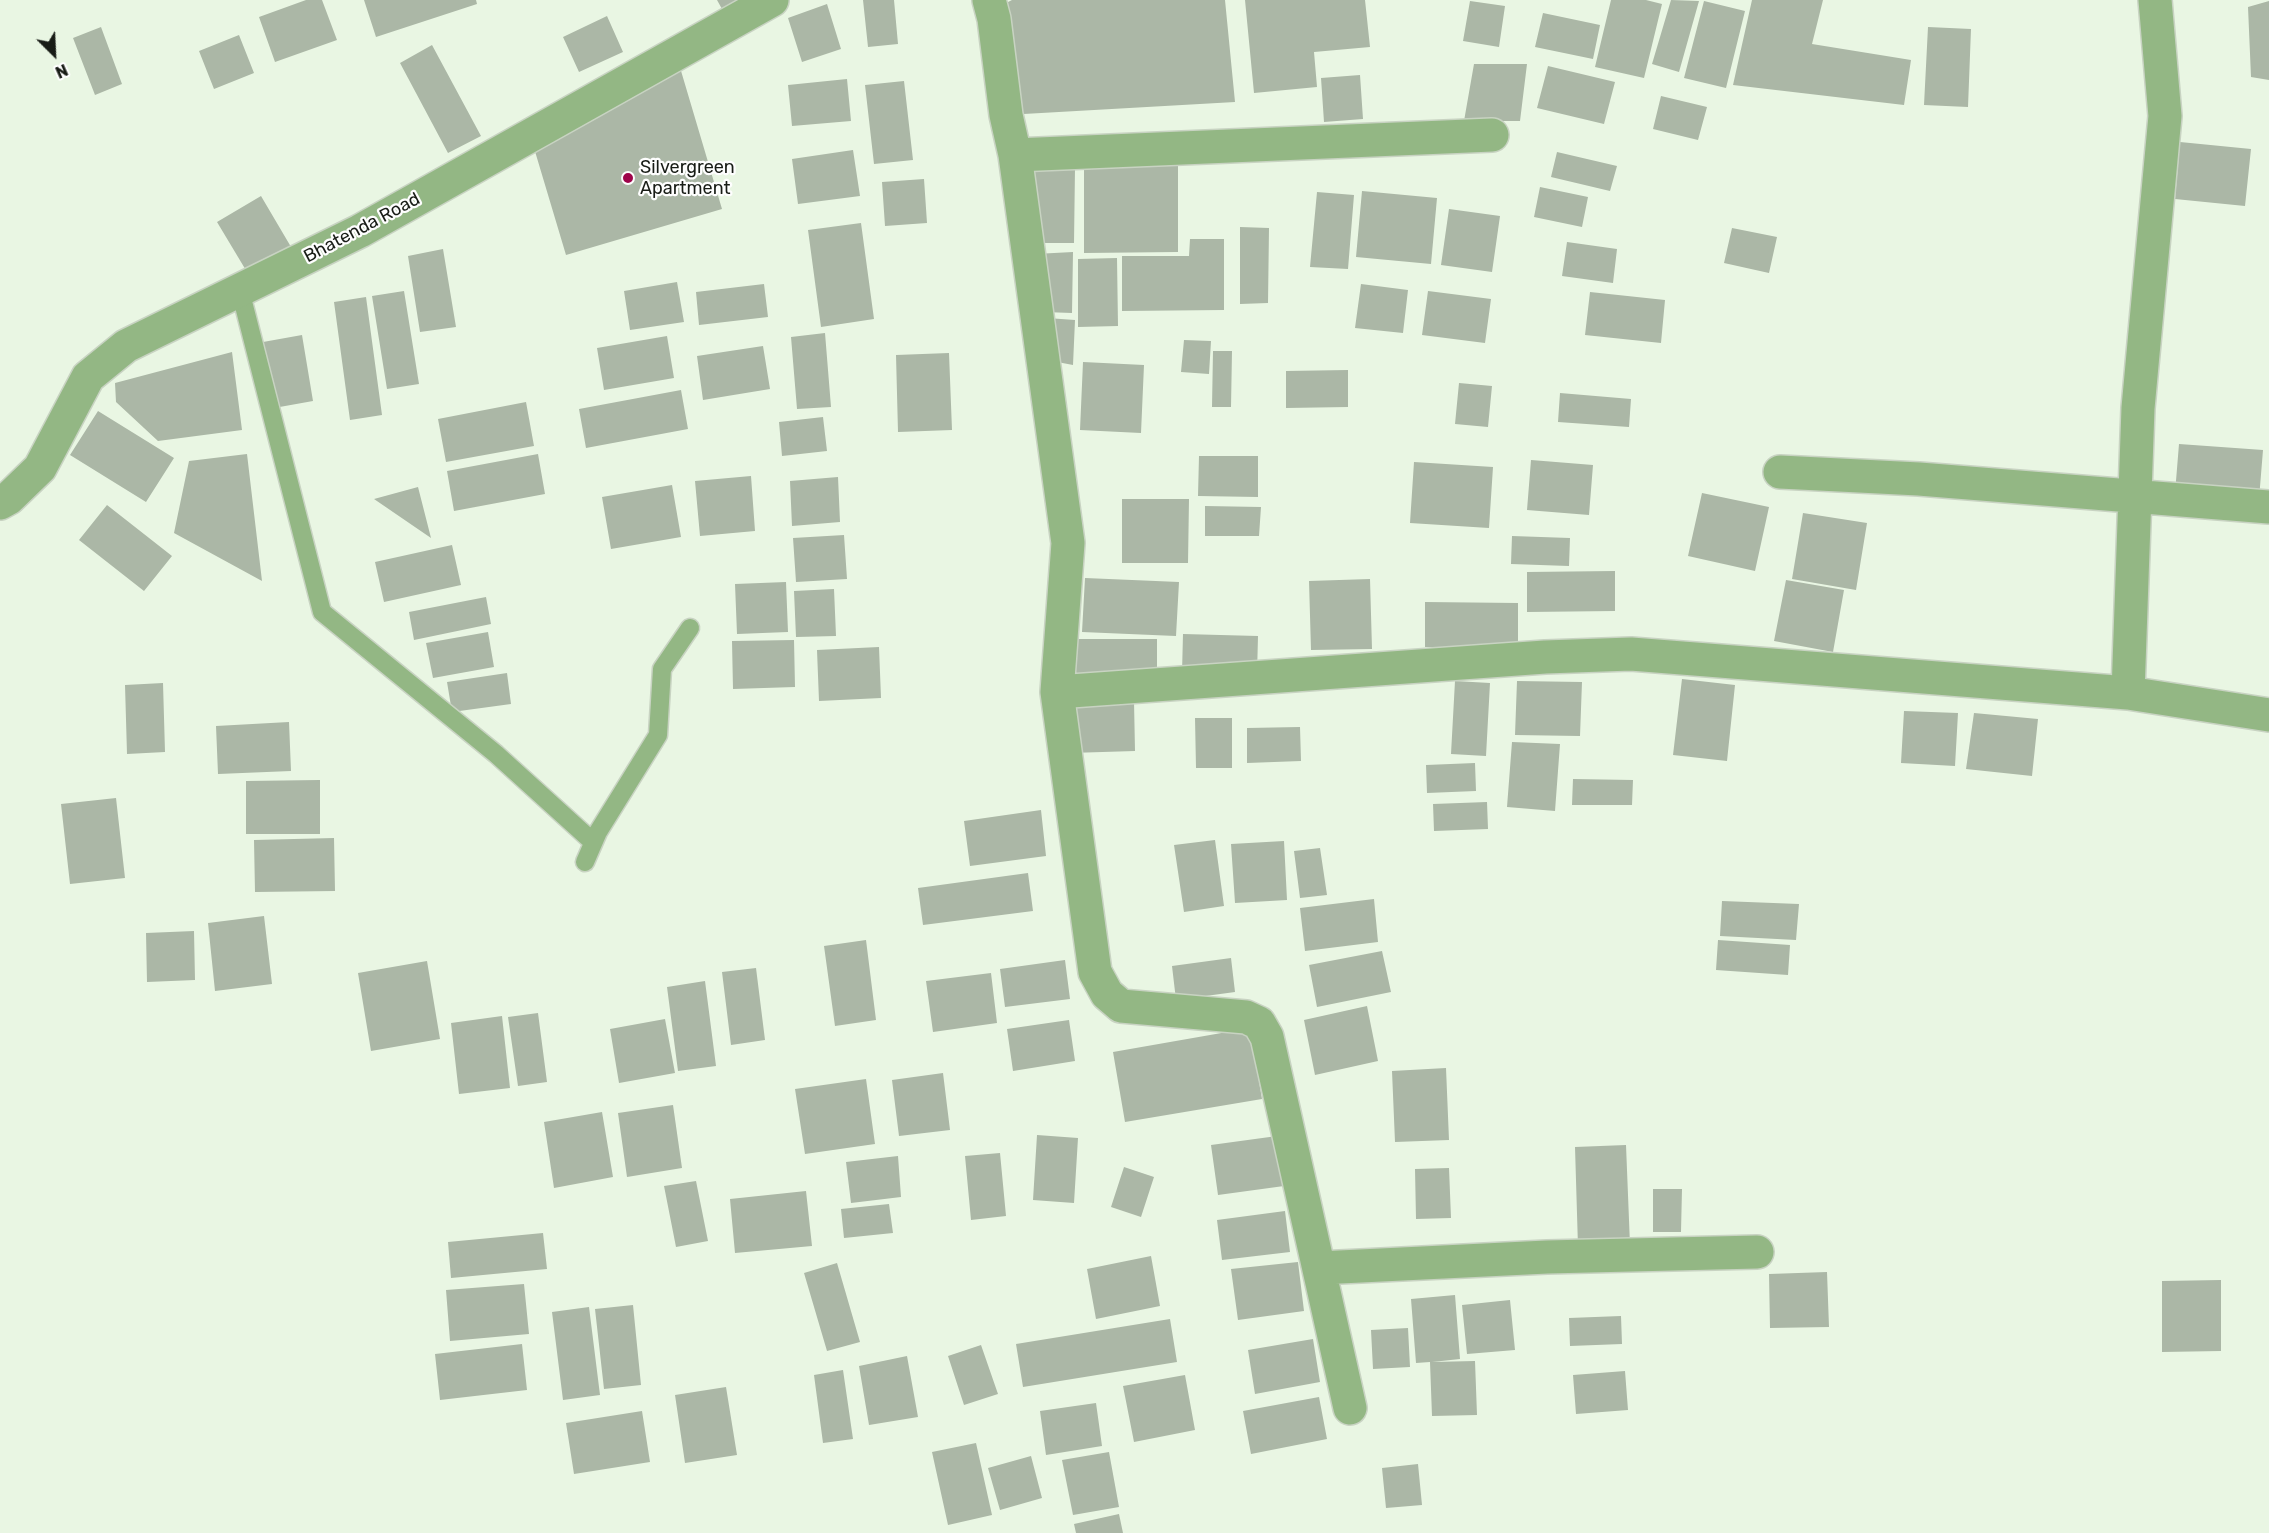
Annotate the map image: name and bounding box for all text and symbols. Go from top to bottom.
north arrow [24,24,84,84]
text: N [52,60,71,82]
place label: Silvergreen Apartment [640,157,735,200]
marker: Silvergreen Apartment [621,171,635,185]
street label: Bhatenda Road [300,188,424,268]

